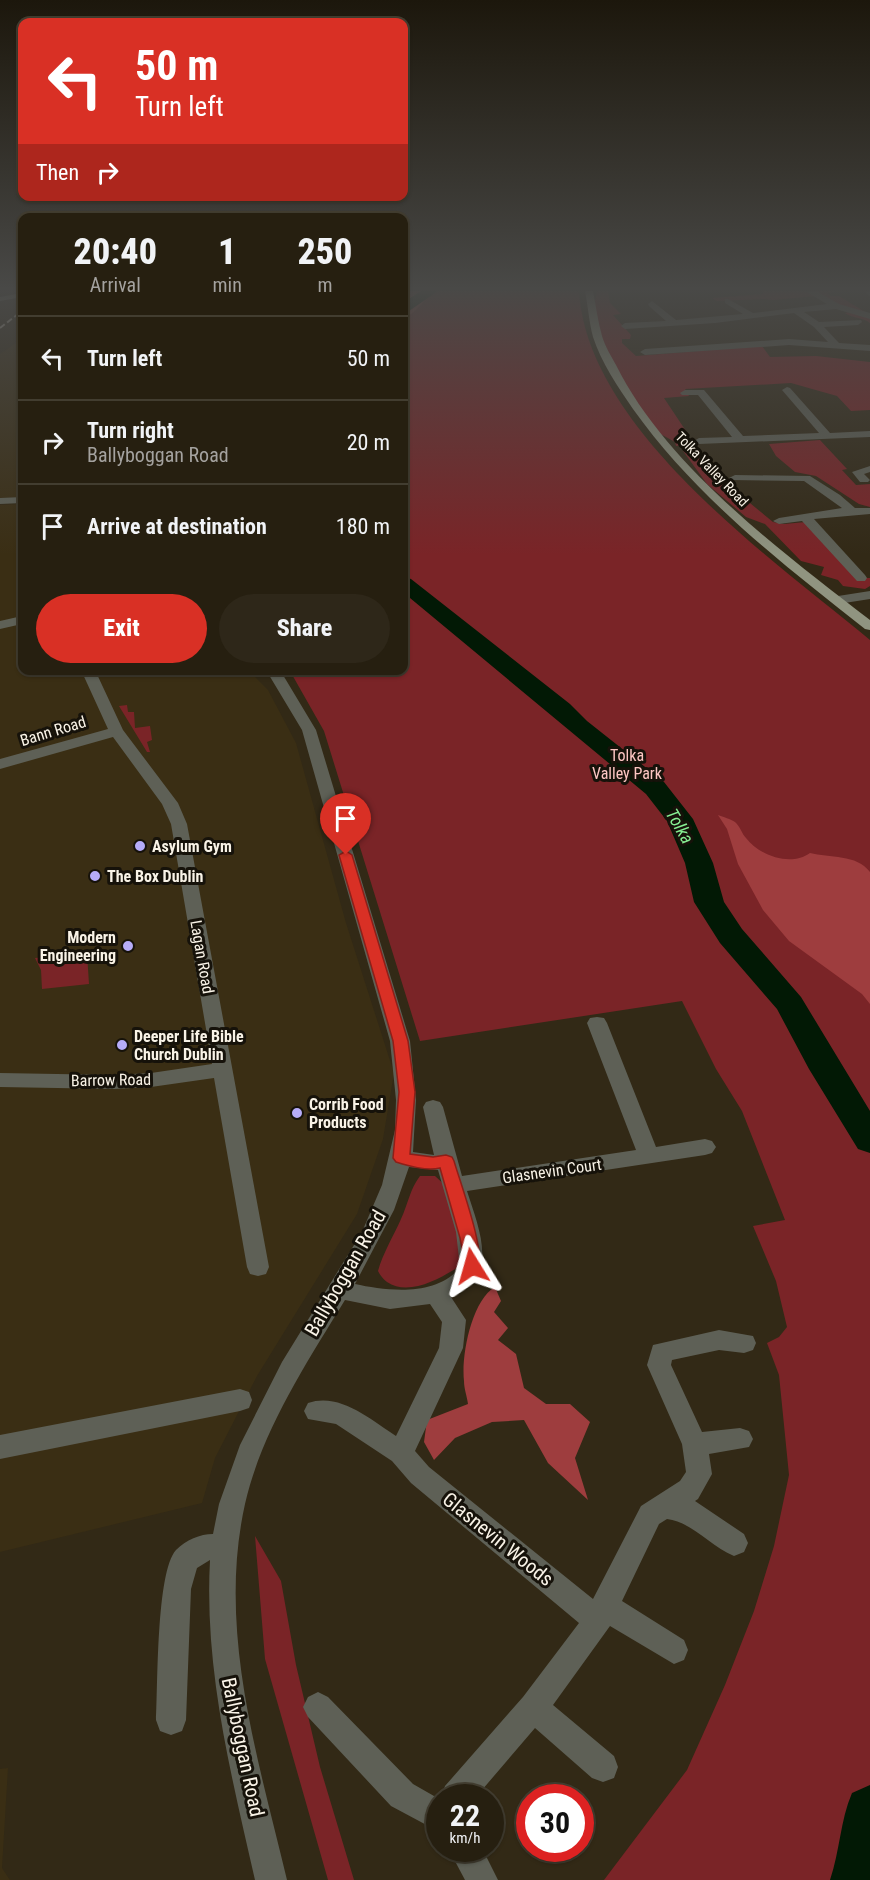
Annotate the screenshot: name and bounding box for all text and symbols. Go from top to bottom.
text: 50 m [135,41,218,90]
icon: left [36,42,114,120]
text: Turn left [135,91,224,123]
icon: right [91,156,124,189]
text: Then [36,160,79,185]
text: 20:40 [74,231,157,273]
text: 1 [218,231,236,273]
text: 250 [297,231,352,273]
text: Arrival [90,273,141,297]
text: min [213,273,242,297]
text: m [317,273,332,297]
icon: left [36,342,69,375]
text: Turn left [87,346,162,371]
text: 50 m [347,346,390,371]
text: Turn right [87,418,174,443]
icon: right [36,426,69,459]
street label: Tolka Valley Road [672,428,752,510]
text: 20 m [347,430,390,455]
text: Ballyboggan Road [87,443,229,467]
icon: arrive [36,510,69,543]
text: Arrive at destination [87,514,267,539]
text: 180 m [336,514,390,539]
button: Exit [36,594,207,663]
button: Share [219,594,390,663]
street label: Bann Road [18,712,88,750]
park label: Tolka Valley Park [592,746,663,783]
pin [320,793,371,855]
icon: arrive [329,802,362,835]
water label: Tolka [662,805,698,847]
place label: Asylum Gym [152,837,232,856]
marker: Asylum Gym [133,839,147,853]
place label: The Box Dublin [107,867,203,886]
marker: The Box Dublin [88,869,102,883]
street label: Lagan Road [186,919,218,995]
place label: Modern Engineering [40,928,116,965]
marker: Modern Engineering [121,939,135,953]
place label: Deeper Life Bible Church Dublin [134,1027,244,1064]
marker: Deeper Life Bible Church Dublin [115,1038,129,1052]
street label: Barrow Road [71,1070,151,1090]
place label: Corrib Food Products [309,1095,384,1132]
marker: Corrib Food Products [290,1106,304,1120]
street label: Glasnevin Court [501,1155,603,1187]
street label: Ballyboggan Road [299,1206,391,1340]
position arrow [440,1234,504,1298]
street label: Glasnevin Woods [438,1487,558,1591]
street label: Ballyboggan Road [217,1675,269,1819]
speed limit sign: 30 [516,1784,594,1862]
text: 22 [450,1798,480,1833]
text: km/h [450,1829,480,1847]

